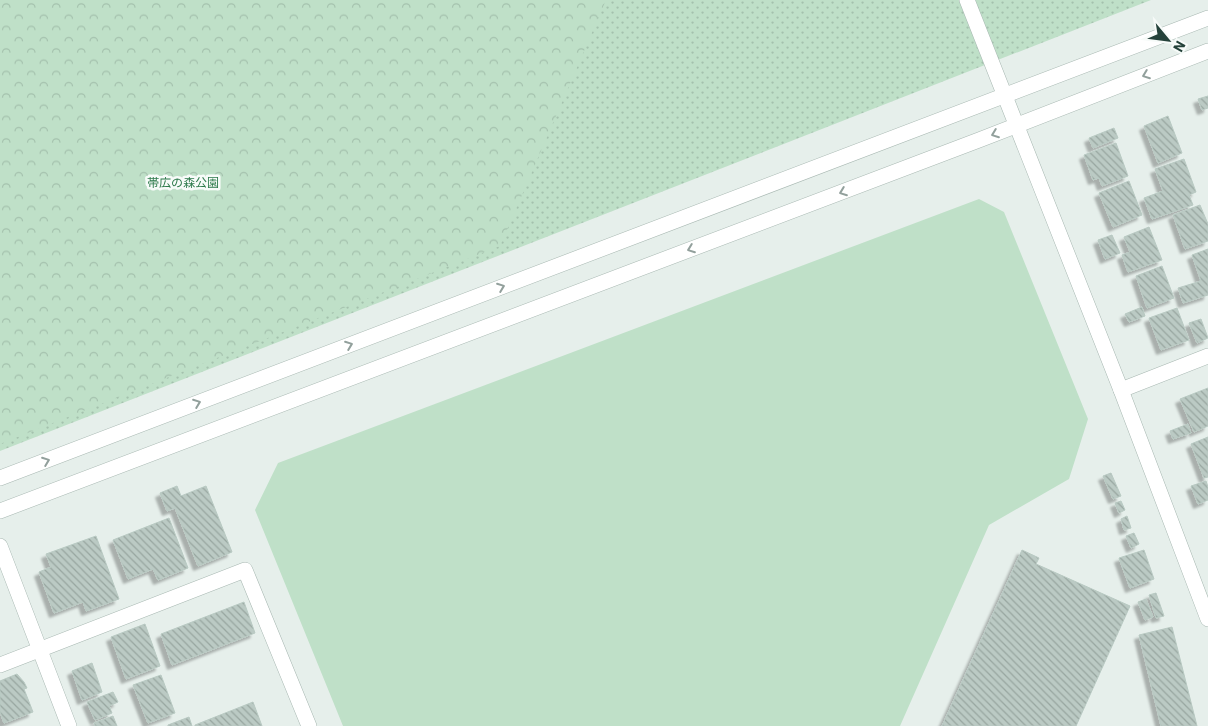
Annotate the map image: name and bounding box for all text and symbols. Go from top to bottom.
north arrow [1143,15,1193,65]
text: N [1169,38,1190,55]
one-way arrow [1142,68,1151,79]
one-way arrow [991,128,1000,138]
park label: 帯広の森公園 [147,175,219,190]
one-way arrow [839,186,848,196]
one-way arrow [687,243,696,253]
one-way arrow [496,283,505,293]
one-way arrow [344,341,353,351]
one-way arrow [193,399,201,409]
one-way arrow [41,456,49,466]

